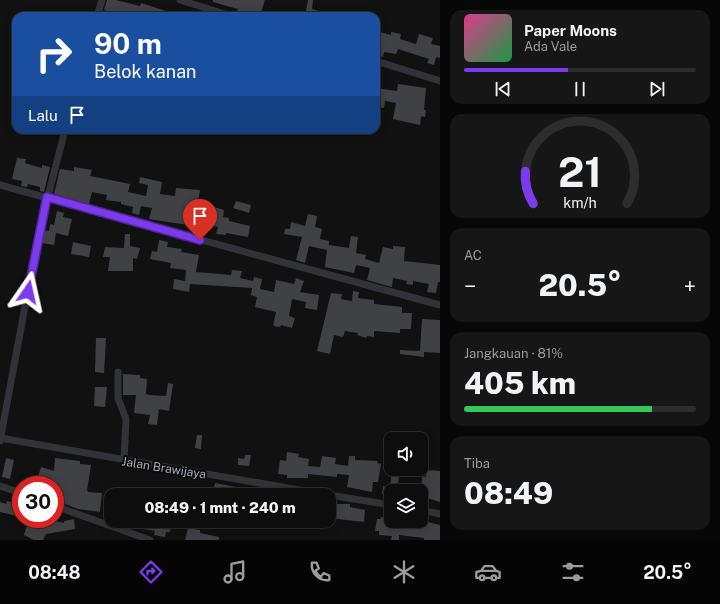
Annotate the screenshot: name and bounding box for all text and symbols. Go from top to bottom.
text: Paper Moons [524,22,617,39]
text: 90 m [94,27,162,60]
icon: right [28,28,80,80]
text: Ada Vale [524,39,577,54]
text: Belok kanan [94,61,197,82]
icon: previous [492,78,514,100]
icon: pause [569,78,591,100]
icon: next [646,78,668,100]
icon: arrive [66,104,88,126]
text: Lalu [28,107,58,124]
text: 21 [558,147,602,196]
text: km/h [563,194,597,211]
pin [183,199,217,240]
icon: arrive [189,205,211,227]
text: AC [464,248,482,263]
text: 20.5° [538,267,622,303]
position arrow [7,271,49,313]
text: − [464,273,476,299]
text: + [684,273,696,299]
text: Jangkauan · 81% [464,346,563,361]
text: 405 km [464,365,576,401]
map controls [384,432,428,528]
button: sound [384,432,428,476]
street label: Jalan Brawijaya [121,454,207,482]
text: Tiba [464,456,490,471]
text: 08:49 [464,475,553,511]
speed limit sign: 30 [12,476,64,528]
button: layers [384,484,428,528]
text: 08:49 · 1 mnt · 240 m [144,499,296,516]
icon: directions [137,558,165,586]
icon: music [221,558,249,586]
icon: phone [306,558,334,586]
icon: climate [390,558,418,586]
icon: car [474,558,502,586]
icon: filters [559,558,587,586]
text: 08:48 [28,562,81,583]
text: 20.5° [643,562,692,583]

